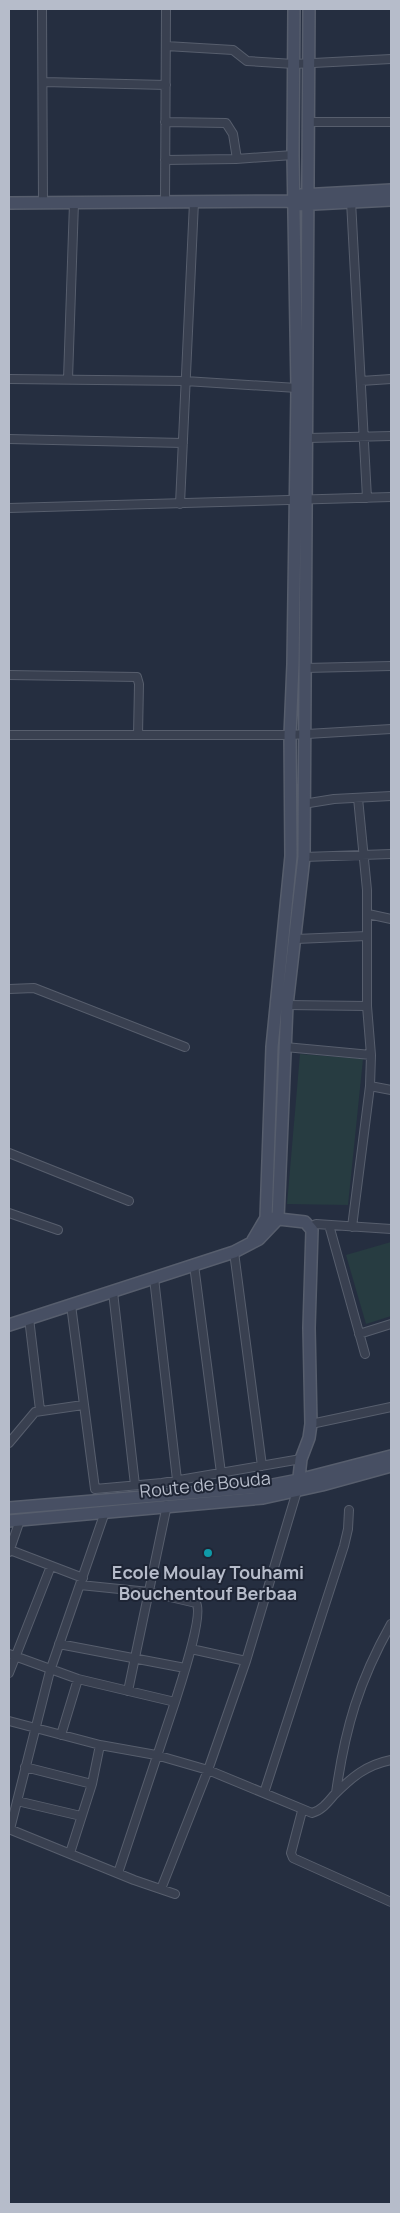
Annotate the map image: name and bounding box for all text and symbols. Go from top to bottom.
street label: Route de Bouda [138,1465,272,1503]
marker: Ecole Moulay Touhami Bouchentouf Berbaa [202,1547,214,1559]
place label: Ecole Moulay Touhami Bouchentouf Berbaa [112,1560,304,1605]

